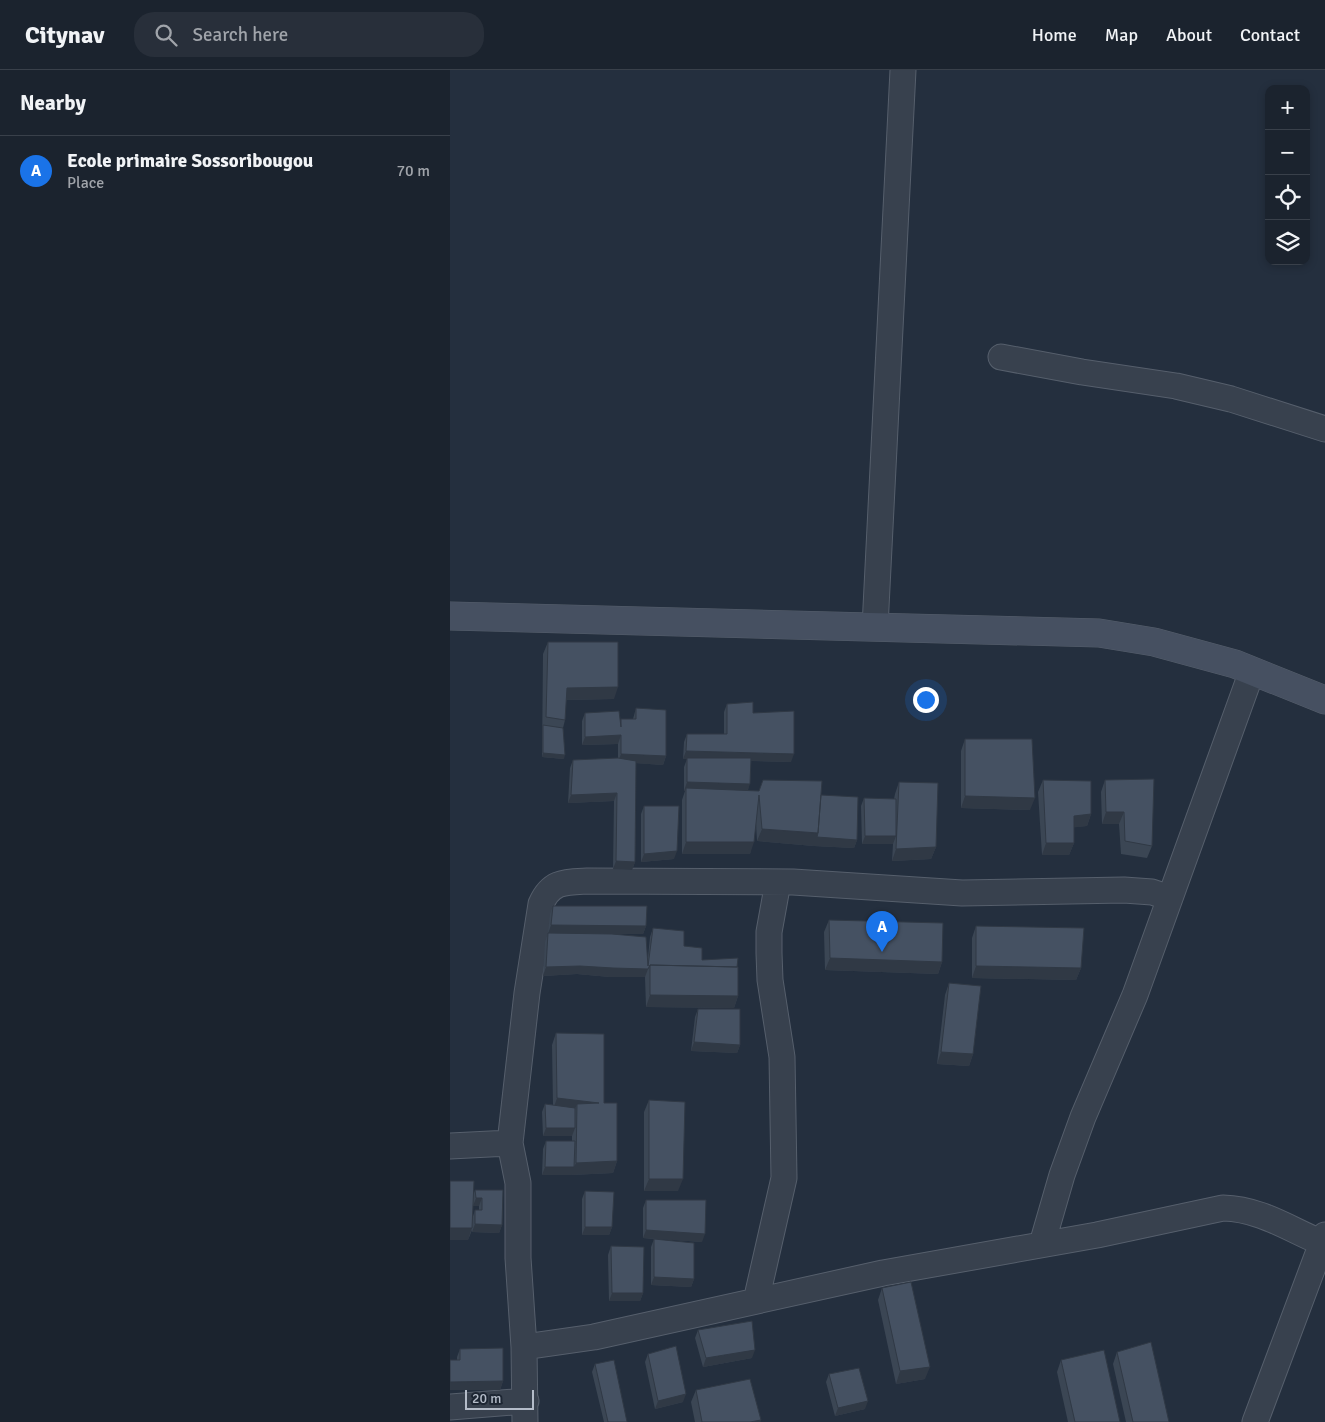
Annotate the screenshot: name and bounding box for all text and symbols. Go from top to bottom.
search box [134,12,484,57]
text: Citynav [25,20,104,50]
icon: search [152,21,180,49]
text: Search here [192,23,288,47]
text: Home [1032,24,1077,46]
text: Map [1105,24,1138,46]
text: About [1166,24,1212,46]
text: Contact [1240,24,1300,46]
map controls [1265,85,1310,265]
button: + [1265,85,1310,130]
text: Nearby [20,90,86,116]
button: − [1265,130,1310,175]
text: Ecole primaire Sossoribougou [67,149,313,173]
text: A [31,161,41,181]
text: 70 m [396,161,430,181]
text: Place [67,173,104,193]
button: locate [1265,175,1310,220]
button: layers [1265,220,1310,265]
your location [913,687,939,713]
pin: A [866,911,898,952]
scale bar [465,1387,534,1410]
text: 20 m [472,1390,501,1407]

